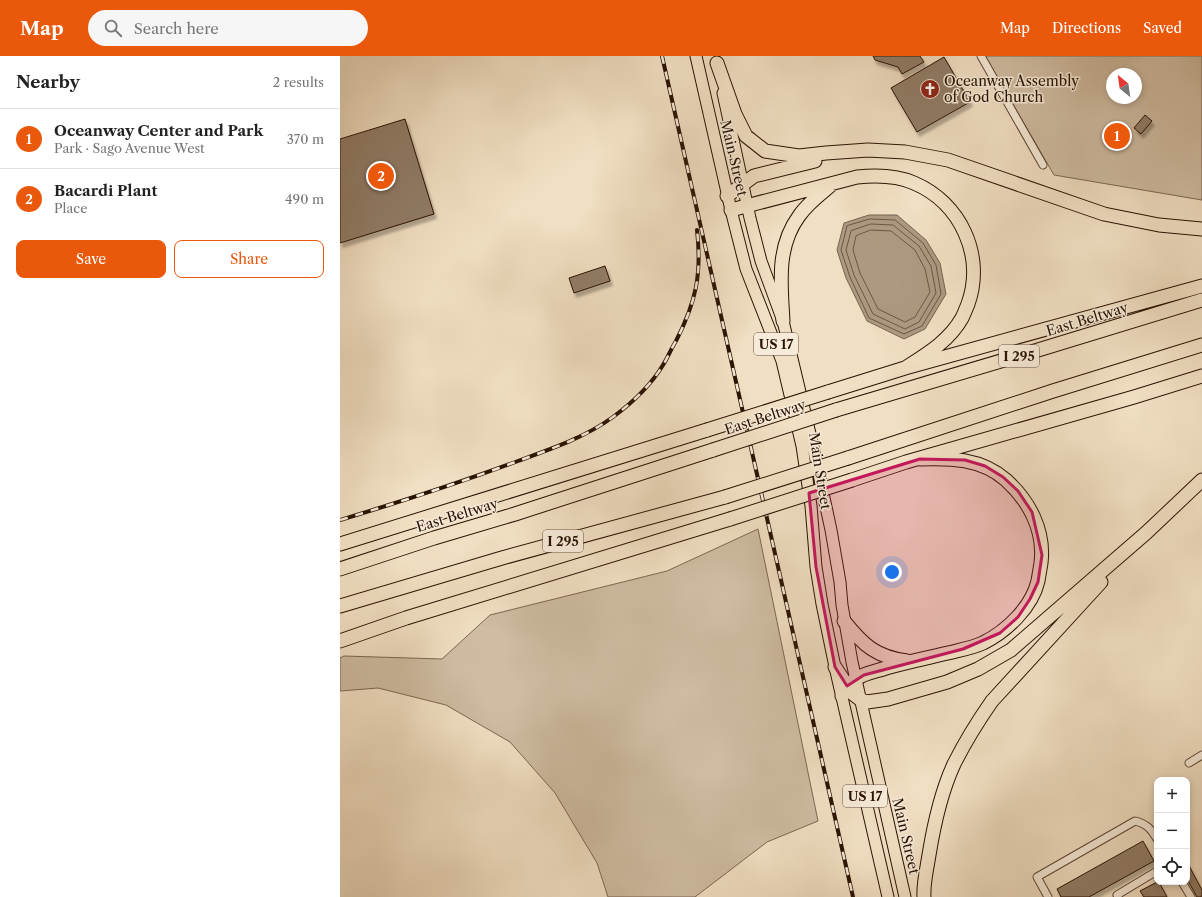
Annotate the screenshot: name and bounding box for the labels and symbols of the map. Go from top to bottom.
north arrow [1106,68,1142,104]
place label: Oceanway Assembly of God Church [944,72,1079,106]
church icon: Oceanway Assembly of God Church [919,78,941,100]
street label: Main Street [716,118,752,198]
pin: 1 [1104,121,1130,151]
pin: 2 [368,161,394,191]
street label: East Beltway [1044,298,1130,340]
road number: US 17 [754,333,798,355]
road number: I 295 [999,345,1039,367]
street label: East Beltway [722,395,808,439]
street label: Main Street [805,431,835,511]
street label: East Beltway [414,494,500,536]
road number: I 295 [543,530,583,552]
your location [882,562,902,582]
road number: US 17 [843,785,887,807]
street label: Main Street [888,796,924,876]

